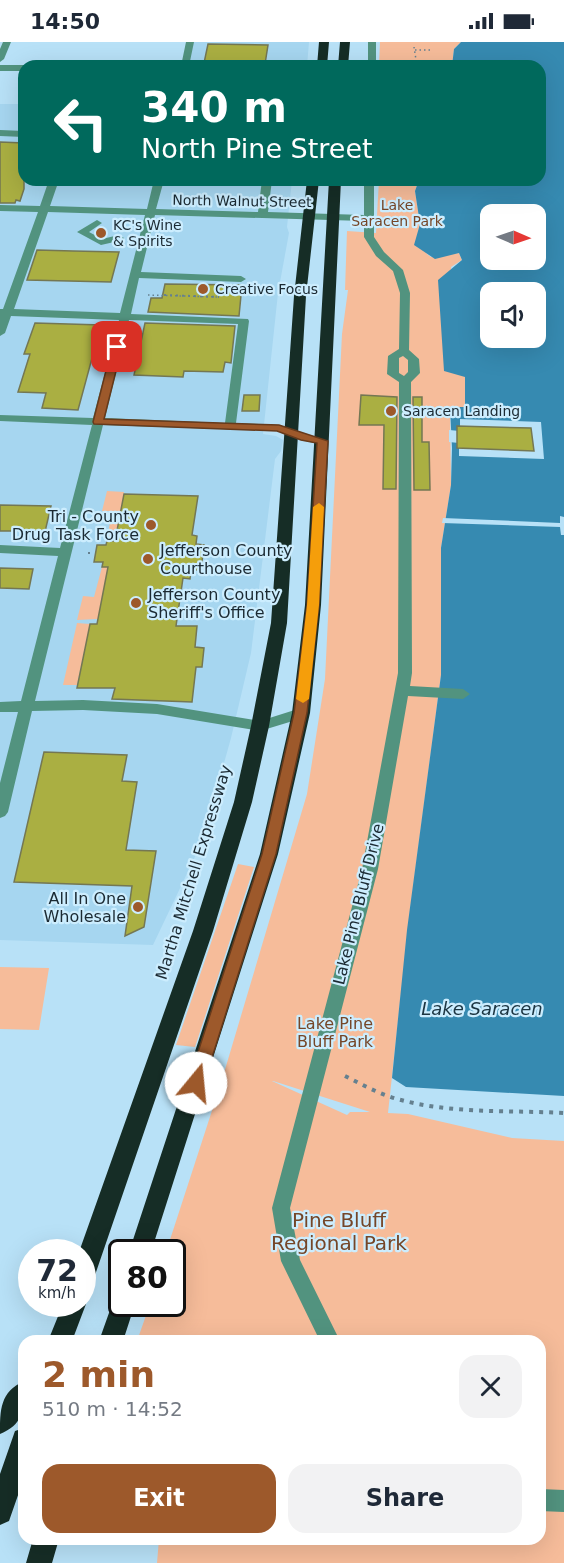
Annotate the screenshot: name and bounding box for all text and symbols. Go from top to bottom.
text: 14:50 [30,9,100,34]
text: 340 m [141,83,287,132]
icon: left [42,84,120,162]
text: North Pine Street [141,133,373,164]
street label: North Walnut Street [172,192,312,210]
park label: Lake Saracen Park [351,197,444,229]
north arrow [480,204,546,270]
map controls [480,204,546,348]
place label: KC's Wine & Spirits [113,217,182,249]
marker: KC's Wine & Spirits [94,226,108,240]
place label: Creative Focus [215,281,318,297]
marker: Creative Focus [196,282,210,296]
button: sound [480,282,546,348]
pin [91,321,142,372]
icon: arrive [100,330,133,363]
place label: Saracen Landing [403,403,520,419]
marker: Saracen Landing [384,404,398,418]
place label: Tri - County Drug Task Force [12,507,139,544]
marker: Tri - County Drug Task Force [144,518,158,532]
place label: Jefferson County Courthouse [159,541,292,578]
marker: Jefferson County Courthouse [141,552,155,566]
place label: Jefferson County Sheriff's Office [147,585,280,622]
marker: Jefferson County Sheriff's Office [129,596,143,610]
street label: Martha Mitchell Expressway [152,762,235,982]
street label: Lake Pine Bluff Drive [329,822,388,987]
place label: All In One Wholesale [44,889,126,926]
marker: All In One Wholesale [131,900,145,914]
water label: Lake Saracen [421,998,543,1019]
park label: Lake Pine Bluff Park [297,1014,374,1051]
position arrow [164,1051,228,1115]
park label: Pine Bluff Regional Park [271,1208,407,1255]
speed limit sign: 80 [108,1239,186,1317]
text: 72 [36,1253,78,1288]
text: km/h [38,1284,76,1302]
text: 2 min [42,1354,155,1395]
button: close [459,1355,522,1418]
text: 510 m · 14:52 [42,1397,183,1421]
button: Exit [42,1464,276,1533]
button: Share [288,1464,522,1533]

